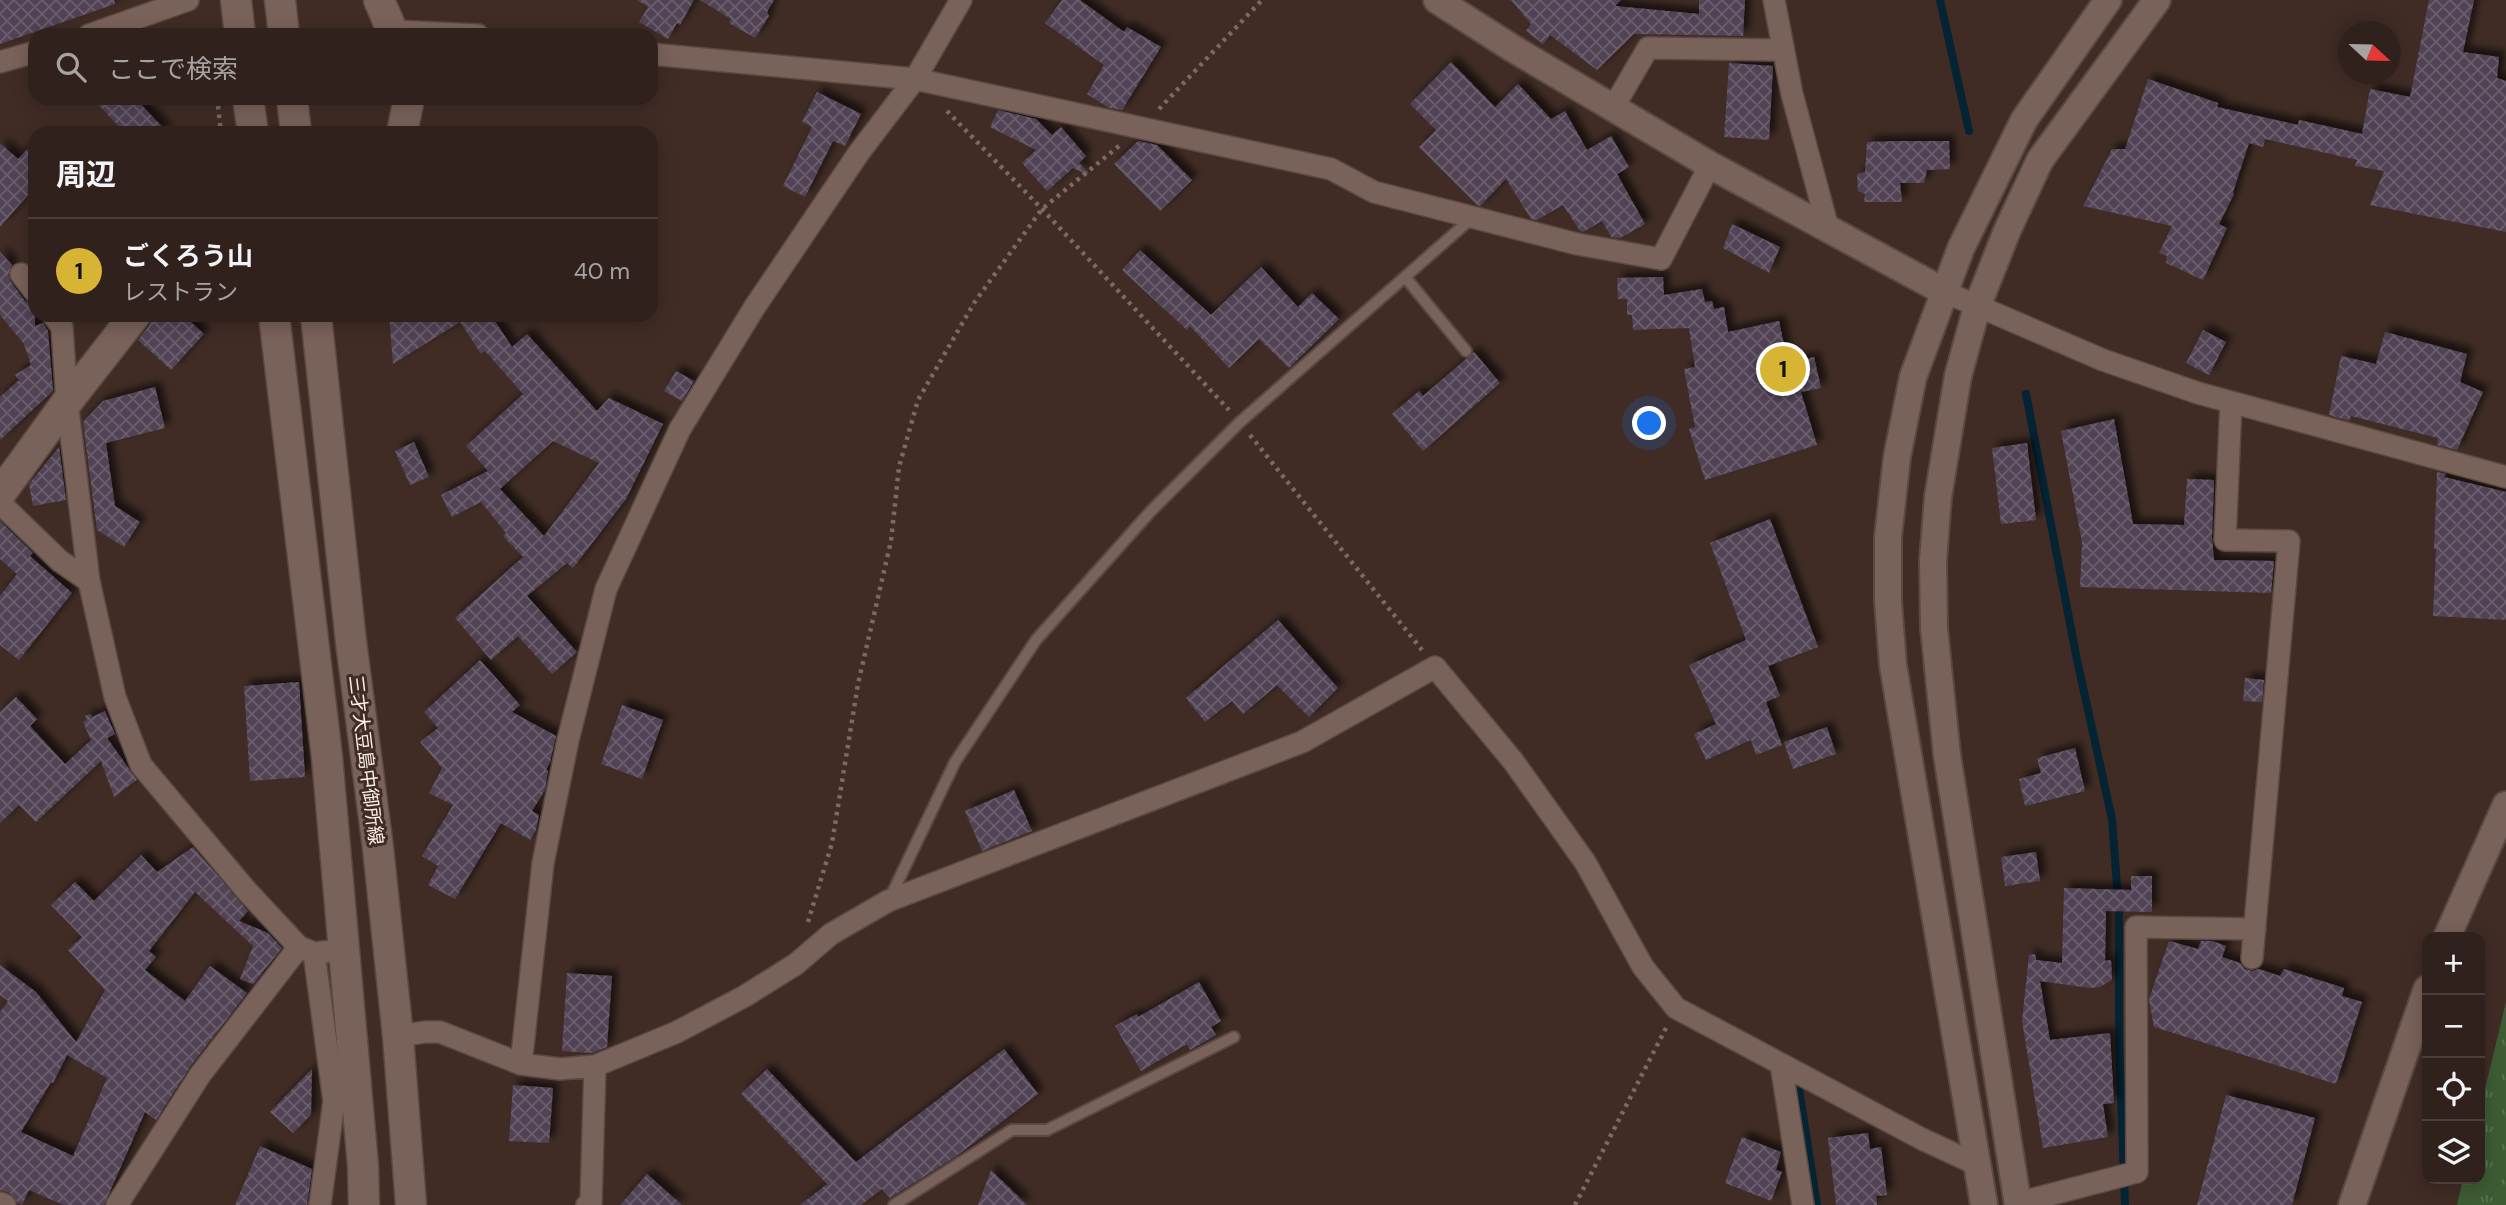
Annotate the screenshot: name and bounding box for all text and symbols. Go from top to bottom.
north arrow [2338,21,2401,84]
search box [28,28,658,105]
icon: search [52,48,90,86]
text: ここで検索 [108,52,238,86]
text: 周辺 [56,155,116,194]
text: ごくろう山 [123,239,253,273]
text: 1 [75,256,83,286]
text: 40 m [574,256,630,286]
text: レストラン [123,277,238,307]
pin: 1 [1760,343,1806,395]
your location [1632,406,1666,440]
street label: 三才大豆島中御所線 [343,674,389,846]
map controls [2422,932,2485,1184]
button: + [2422,932,2485,995]
button: − [2422,995,2485,1058]
button: locate [2422,1058,2485,1121]
button: layers [2422,1121,2485,1184]

